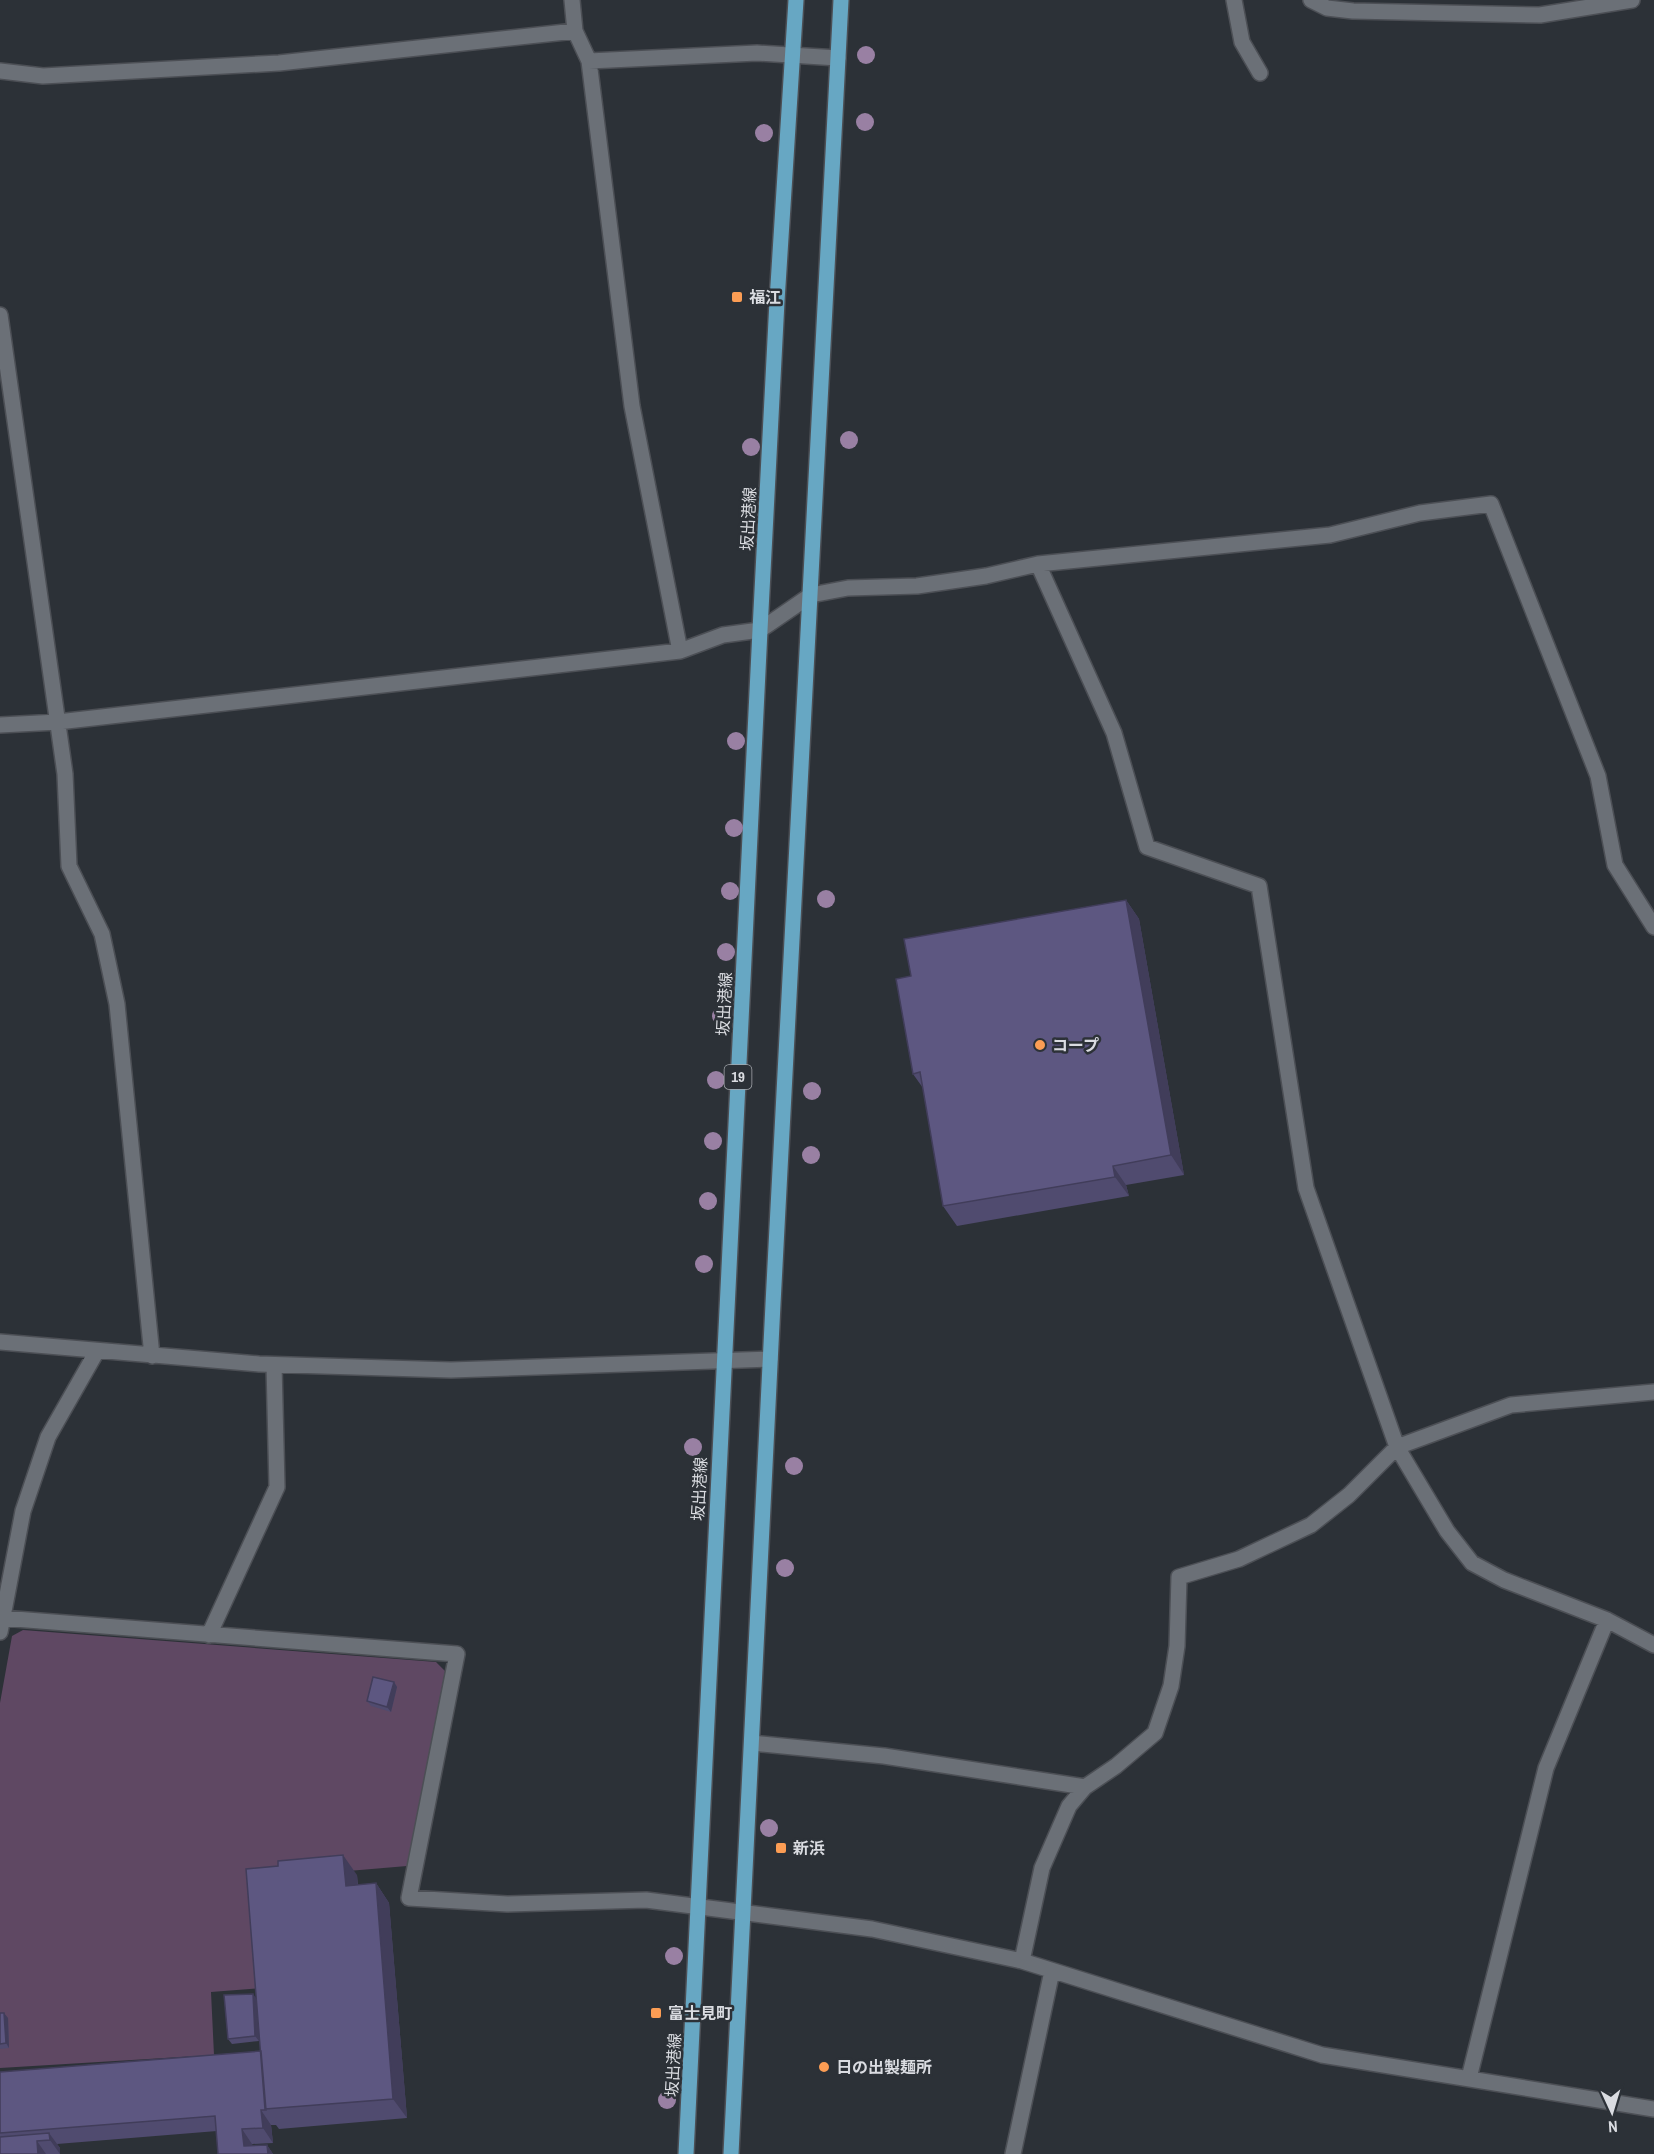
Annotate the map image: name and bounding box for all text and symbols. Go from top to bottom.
place label: 福江 [749,286,781,308]
marker: 福江 [730,290,744,304]
street label: 坂出港線 [735,486,761,552]
street label: 坂出港線 [711,971,737,1037]
place label: コープ [1052,1034,1099,1056]
marker: コープ [1033,1038,1047,1052]
road number: 19 [724,1065,752,1089]
street label: 坂出港線 [686,1456,712,1522]
place label: 新浜 [793,1837,825,1859]
marker: 新浜 [774,1841,788,1855]
place label: 富士見町 [668,2002,732,2024]
marker: 富士見町 [649,2006,663,2020]
street label: 坂出港線 [660,2032,686,2098]
place label: 日の出製麺所 [836,2056,932,2078]
marker: 日の出製麺所 [817,2060,831,2074]
north arrow [1582,2082,1642,2142]
text: N [1608,2116,1619,2138]

